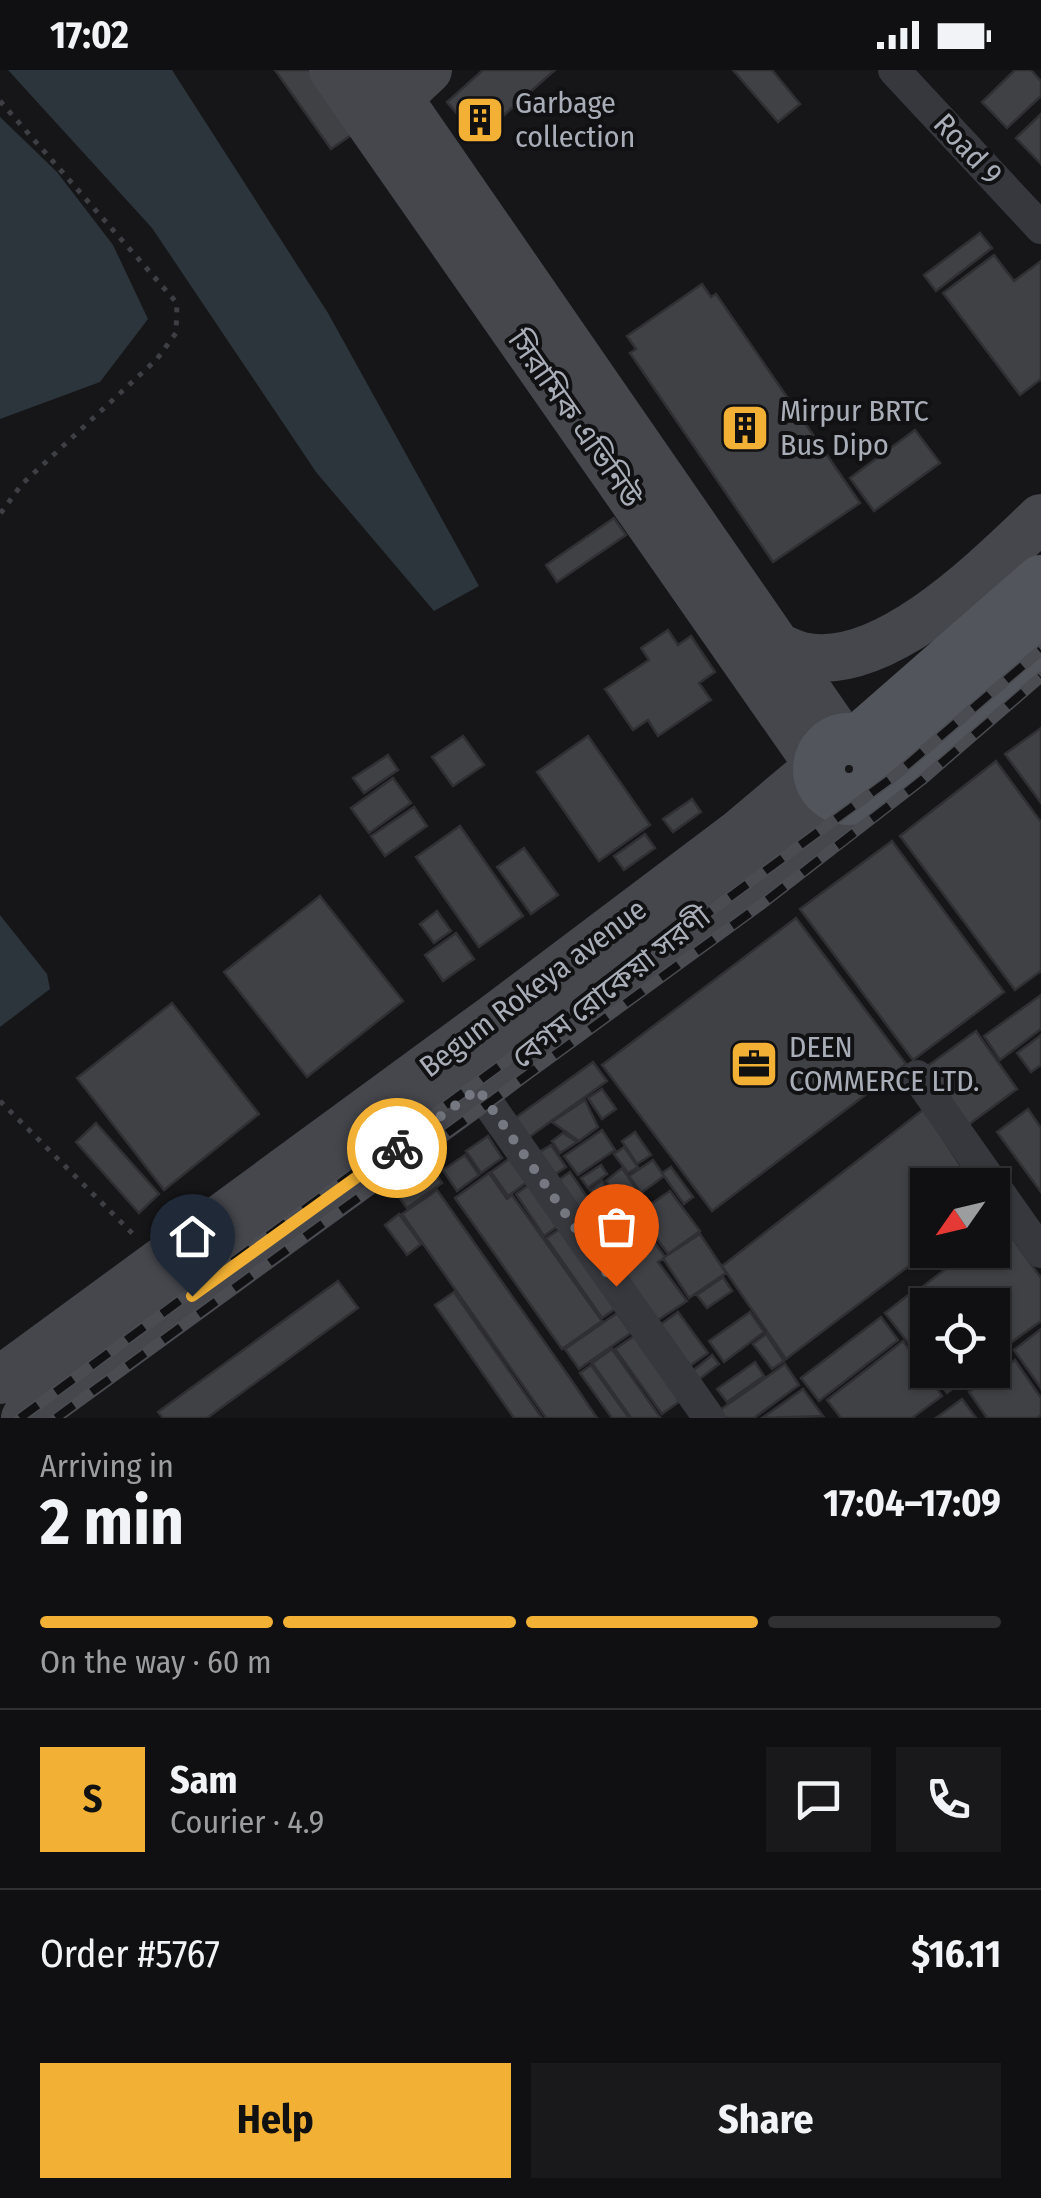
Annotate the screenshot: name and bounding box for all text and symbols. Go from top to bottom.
text: 17:02 [50,12,129,58]
place label: Garbage collection [515,85,635,155]
building icon: Garbage collection [454,94,506,146]
street label: Road 9 [926,106,1010,192]
street label: সিরামিক এভিনিউ [500,322,650,515]
place label: Mirpur BRTC Bus Dipo [780,393,929,463]
building icon: Mirpur BRTC Bus Dipo [719,402,771,454]
street label: Begum Rokeya avenue [413,891,653,1085]
street label: বেগম রোকেয়া সরণী [504,898,718,1076]
place label: DEEN COMMERCE LTD. [789,1029,979,1099]
office icon: DEEN COMMERCE LTD. [728,1038,780,1090]
courier [347,1098,447,1198]
icon: bike [370,1121,425,1176]
north arrow [910,1168,1010,1268]
map controls [910,1168,1010,1388]
pin [574,1184,659,1287]
pin [150,1194,235,1297]
icon: bag [589,1199,644,1254]
icon: home [165,1209,220,1264]
button: locate [910,1288,1010,1388]
text: Arriving in [40,1447,174,1485]
text: 17:04–17:09 [823,1480,1001,1526]
text: 2 min [40,1483,184,1561]
text: On the way · 60 m [40,1643,272,1681]
button: chat [766,1747,871,1852]
button: phone [896,1747,1001,1852]
text: Sam [170,1757,238,1803]
text: S [83,1776,102,1822]
text: Courier · 4.9 [170,1803,324,1841]
text: Order #5767 [40,1931,220,1977]
text: $16.11 [911,1931,1001,1977]
button: Help [40,2063,511,2178]
button: Share [531,2063,1001,2178]

